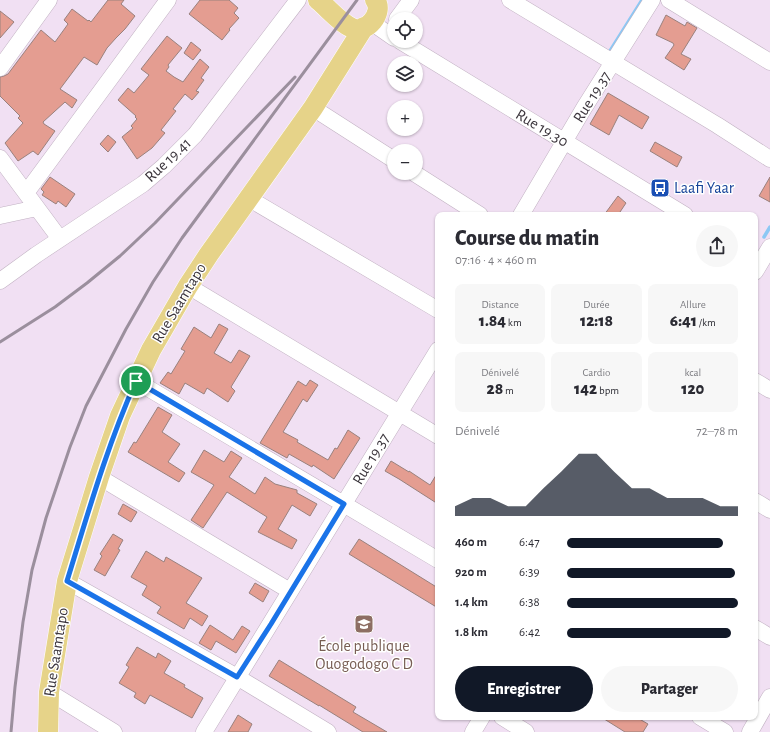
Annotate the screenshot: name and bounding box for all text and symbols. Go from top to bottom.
map controls [387,12,423,180]
button: locate [387,12,423,48]
button: layers [387,56,423,92]
street label: Rue 19.37 [570,68,614,125]
button: + [387,100,423,136]
street label: Rue 19.30 [513,106,571,150]
street label: Rue 19.41 [142,135,194,185]
button: − [387,144,423,180]
bus stop icon: Laafi Yaar [649,177,671,199]
place label: Laafi Yaar [674,180,735,196]
button: share [696,225,738,267]
text: Course du matin [455,227,599,249]
text: 07:16 · 4 × 460 m [455,254,537,267]
street label: Rue Saamtapo [149,260,209,346]
text: Distance [482,299,519,310]
text: Durée [583,299,610,310]
text: Allure [680,299,706,310]
text: 1.84 [479,312,506,329]
text: 12:18 [580,312,613,329]
text: 6:41 [670,312,697,329]
text: km [506,317,522,328]
text: /km [697,317,716,328]
pin [119,364,153,398]
text: Dénivelé [481,367,519,378]
text: Cardio [582,367,610,378]
text: kcal [684,367,701,378]
icon: arrive [125,370,147,392]
text: 28 [487,380,503,397]
text: 142 [574,380,597,397]
text: 120 [681,380,704,397]
text: m [503,385,514,396]
text: bpm [597,385,619,396]
text: Dénivelé [455,425,500,438]
text: 72–78 m [696,425,738,438]
street label: Rue 19.37 [350,430,393,487]
text: 460 m [455,536,487,549]
text: 6:47 [519,536,540,549]
text: 920 m [455,566,487,579]
text: 6:39 [519,566,540,579]
text: 1.4 km [455,596,488,609]
text: 6:38 [519,596,540,609]
street label: Rue Saamtapo [41,606,71,698]
school or university icon: École publique Ouogodogo C D [353,613,375,635]
text: 1.8 km [455,626,488,639]
text: 6:42 [519,626,540,639]
place label: École publique Ouogodogo C D [315,636,413,672]
button: Enregistrer [455,666,593,712]
button: Partager [601,666,738,712]

